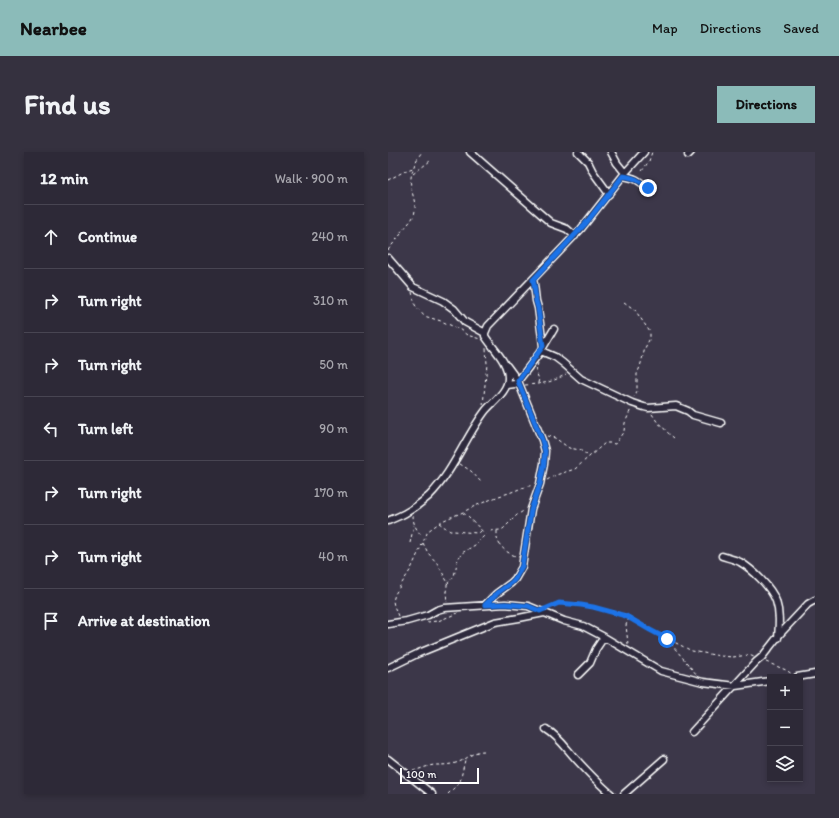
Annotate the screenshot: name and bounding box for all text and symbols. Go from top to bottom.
text: Nearbee [20,17,87,40]
text: Map [652,20,678,37]
text: Directions [700,20,761,37]
text: Saved [783,20,819,37]
button: Directions [717,86,815,123]
text: Find us [24,87,111,121]
text: 12 min [40,168,88,188]
text: Walk · 900 m [275,171,348,186]
route end [639,179,657,197]
icon: ahead [40,226,62,248]
text: Continue [78,228,137,246]
text: 240 m [311,229,348,244]
icon: right [40,290,62,312]
text: Turn right [78,292,142,310]
text: 310 m [313,293,348,308]
icon: right [40,354,62,376]
text: Turn right [78,356,142,374]
text: 50 m [319,357,348,372]
icon: left [40,418,62,440]
text: Turn left [78,420,133,438]
text: 90 m [319,421,348,436]
icon: right [40,482,62,504]
text: Turn right [78,484,142,502]
text: 170 m [314,485,348,500]
icon: right [40,546,62,568]
text: Turn right [78,548,142,566]
text: 40 m [318,549,348,564]
icon: arrive [40,610,62,632]
text: Arrive at destination [78,612,210,630]
route start [658,630,676,648]
map controls [767,674,803,782]
button: + [767,674,803,710]
button: − [767,710,803,746]
button: layers [767,746,803,782]
scale bar [400,766,479,785]
text: 100 m [406,768,436,781]

